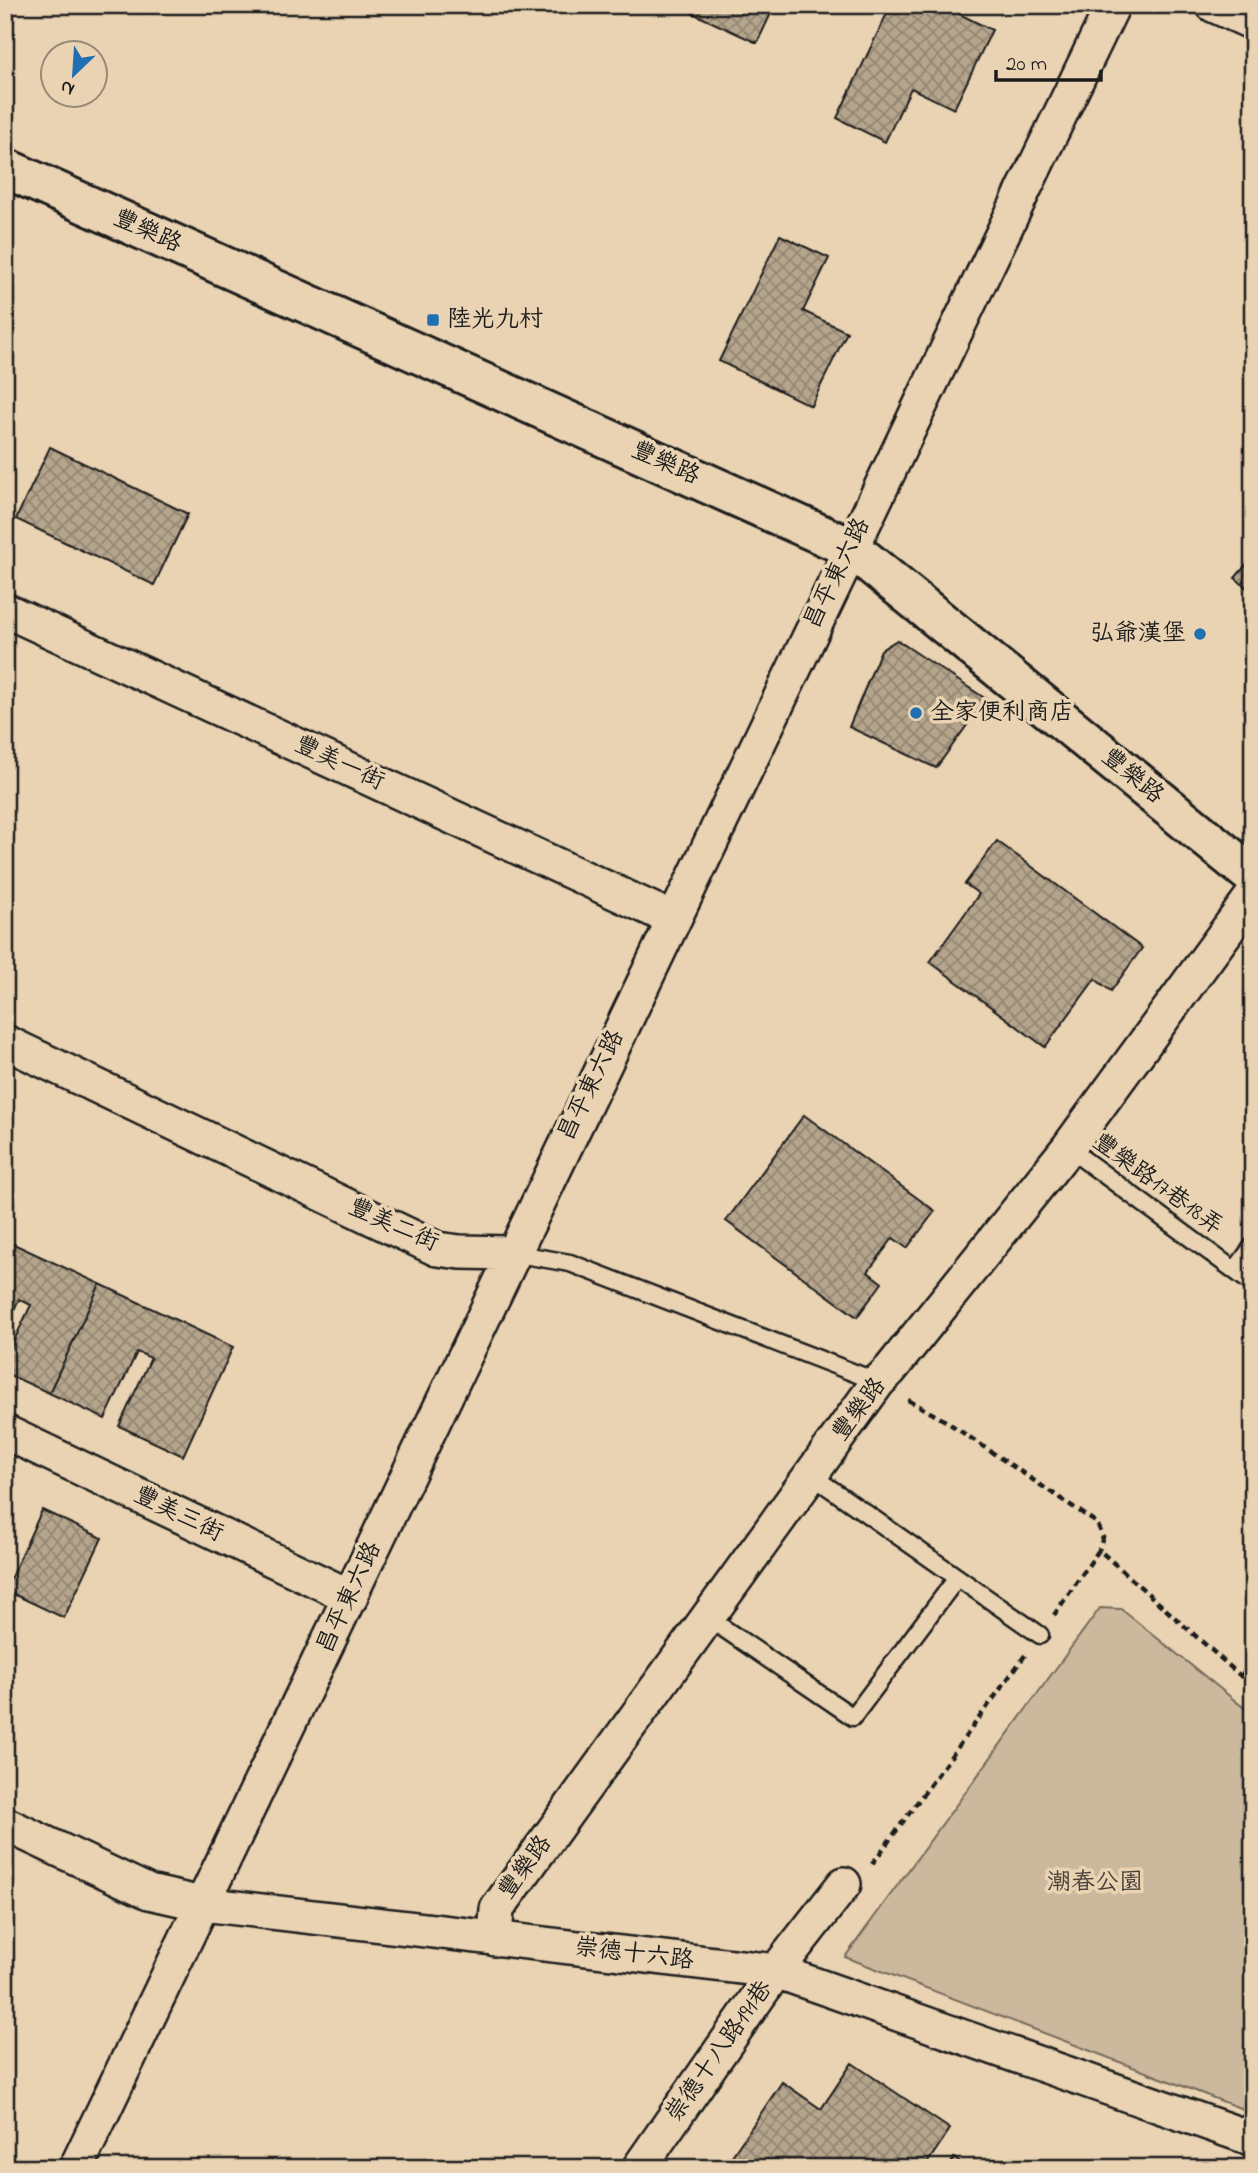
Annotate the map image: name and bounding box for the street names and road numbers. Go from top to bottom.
street label: 豐樂路 [107,201,187,263]
street label: 豐樂路 [625,433,705,495]
street label: 昌平東六路 [796,512,880,636]
street label: 豐美一街 [288,728,390,800]
street label: 豐樂路 [1093,741,1171,813]
street label: 昌平東六路 [550,1024,634,1148]
street label: 豐樂路17巷18弄 [1084,1126,1230,1244]
street label: 豐美二街 [342,1190,444,1262]
street label: 豐樂路 [824,1371,896,1449]
street label: 豐美三街 [127,1478,229,1552]
street label: 昌平東六路 [309,1536,391,1660]
street label: 豐樂路 [491,1829,561,1907]
street label: 崇德十六路 [572,1930,696,1980]
street label: 崇德十八路191巷 [658,1974,782,2130]

